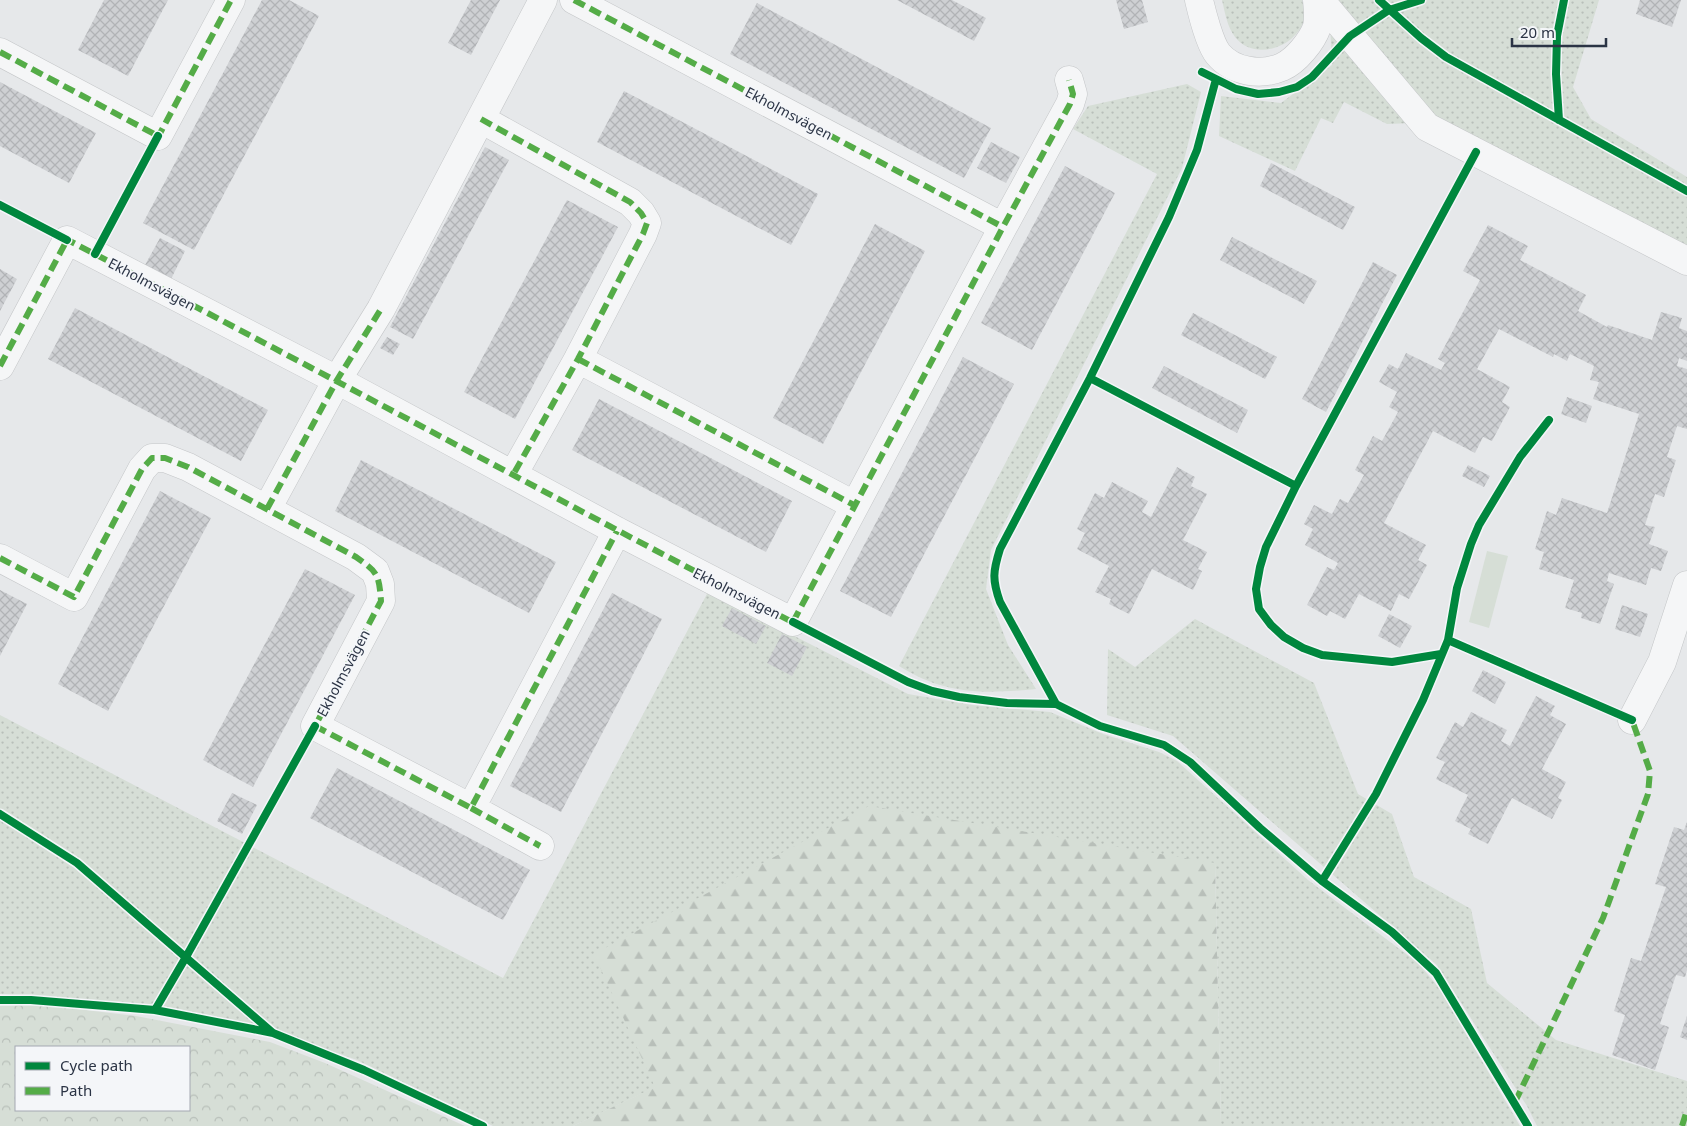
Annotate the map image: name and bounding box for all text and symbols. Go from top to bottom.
scale bar [1512,15,1606,47]
text: 20 m [1520,22,1555,42]
street label: Ekholmsvägen [742,82,836,144]
street label: Ekholmsvägen [105,253,199,315]
street label: Ekholmsvägen [690,563,784,623]
street label: Ekholmsvägen [312,626,374,720]
legend [15,1046,190,1111]
text: Cycle path [60,1055,133,1075]
text: Path [60,1080,92,1100]

